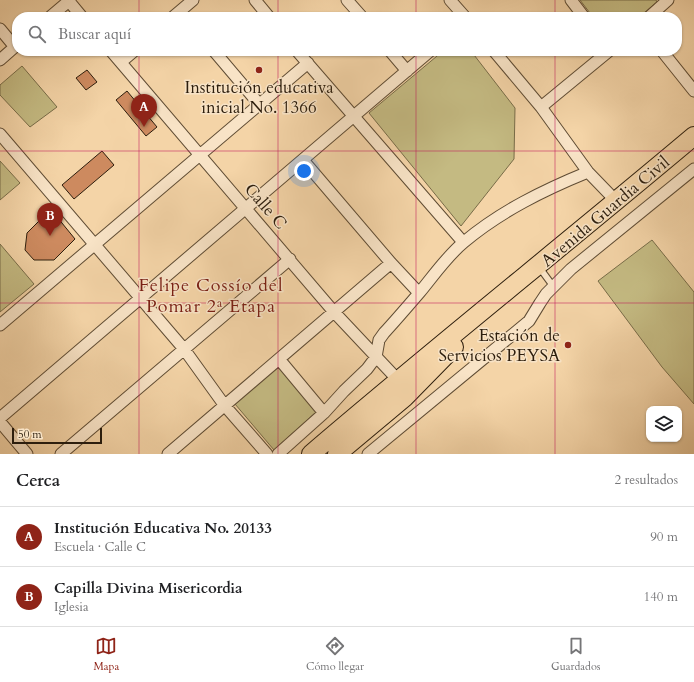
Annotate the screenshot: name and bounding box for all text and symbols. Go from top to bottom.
search box [12,12,682,56]
icon: search [26,23,48,45]
text: Buscar aquí [58,24,131,44]
marker: Institución educativa inicial No. 1366 [254,65,264,75]
place label: Institución educativa inicial No. 1366 [184,76,334,119]
pin: A [131,94,157,127]
street label: Avenida Guardia Civil [536,150,675,272]
your location [294,161,314,181]
street label: Calle C [239,178,292,234]
pin: B [37,203,63,236]
district label: Felipe Cossío del Pomar 2ª Etapa [138,273,284,319]
place label: Estación de Servicios PEYSA [438,324,561,367]
marker: Estación de Servicios PEYSA [563,340,573,350]
map controls [646,406,682,442]
button: layers [646,406,682,442]
scale bar [12,426,102,445]
text: 50 m [18,427,42,442]
text: Cerca [16,469,60,492]
text: 2 resultados [614,471,678,489]
text: Institución Educativa No. 20133 [54,518,272,538]
text: A [24,528,34,546]
text: 90 m [650,528,678,546]
text: Escuela · Calle C [54,538,146,556]
text: Capilla Divina Misericordia [54,578,243,598]
text: B [24,588,34,606]
text: 140 m [644,588,678,606]
text: Iglesia [54,598,89,616]
tab: Mapa [93,635,119,674]
tab: Cómo llegar [306,635,364,674]
tab: Guardados [551,635,601,674]

